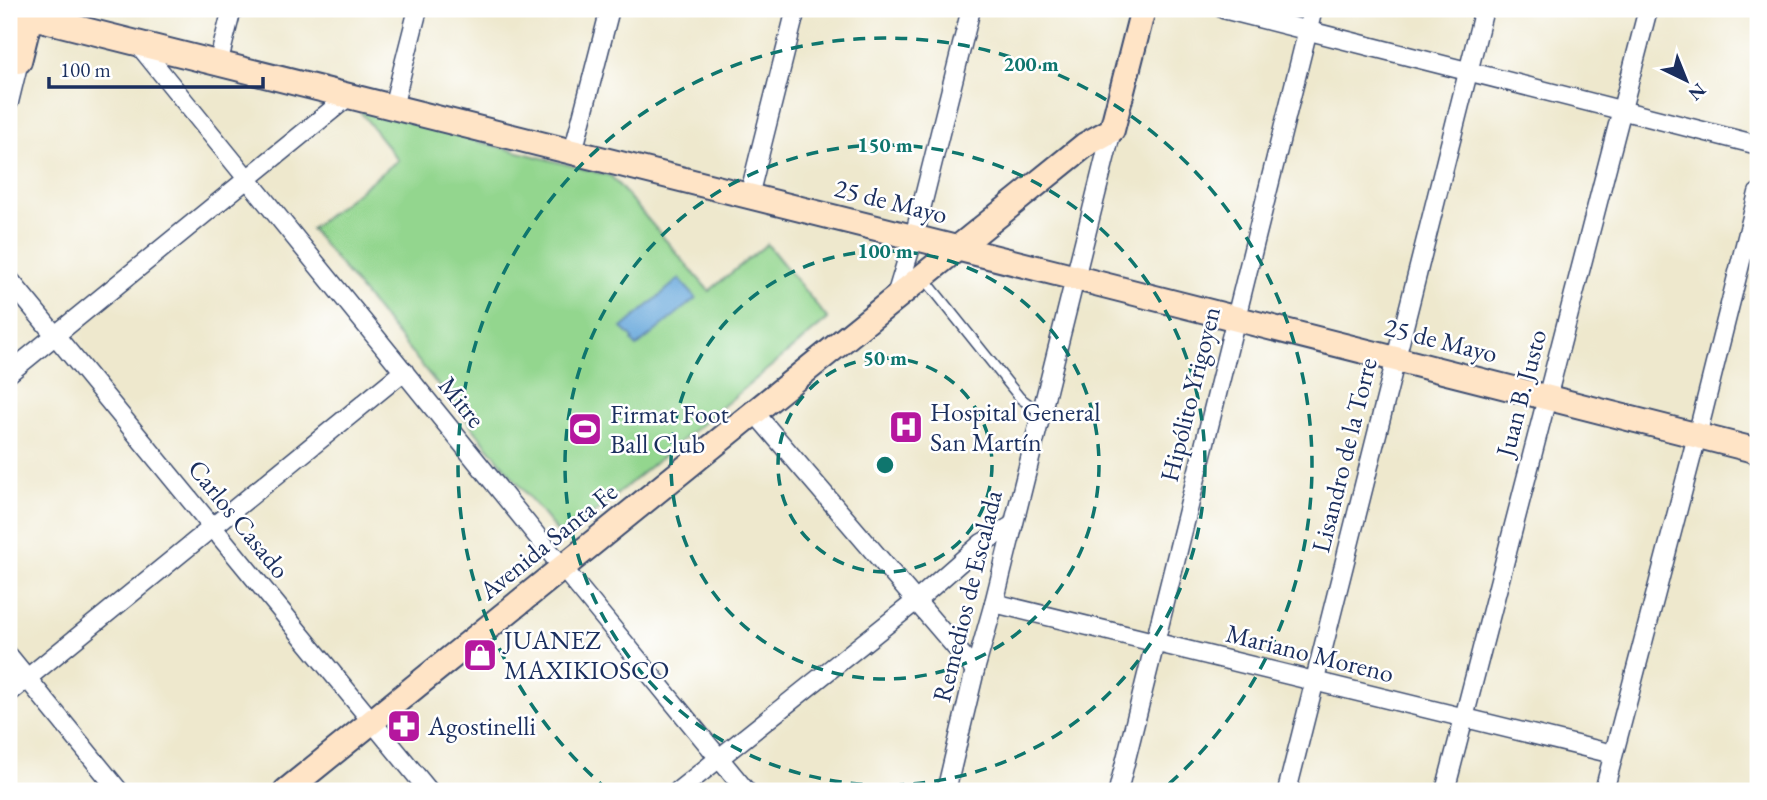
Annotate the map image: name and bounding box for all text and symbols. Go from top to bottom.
scale bar [49,46,262,90]
north arrow [1652,46,1722,116]
text: 200 m [1003,50,1059,77]
text: 100 m [60,56,111,83]
text: N [1683,78,1711,107]
text: 150 m [857,131,913,158]
street label: 25 de Mayo [831,171,951,231]
text: 100 m [857,237,913,264]
street label: Hipólito Yrigoyen [1152,303,1228,485]
street label: 25 de Mayo [1381,310,1501,370]
street label: Juan B. Justo [1487,326,1554,462]
text: 50 m [863,344,907,371]
street label: Lisandro de la Torre [1303,354,1385,556]
street label: Mitre [431,369,493,435]
place label: Hospital General San Martín [930,395,1100,459]
place label: Firmat Foot Ball Club [610,397,729,461]
hospital icon: Hospital General San Martín [887,408,925,446]
sports icon: Firmat Foot Ball Club [566,410,604,448]
street label: Carlos Casado [181,452,297,586]
centre of rings [873,453,897,477]
street label: Avenida Santa Fe [471,475,624,608]
street label: Remedios de Escalada [924,486,1010,705]
street label: Mariano Moreno [1223,616,1397,690]
place label: JUANEZ MAXIKIOSCO [502,623,669,687]
shop icon: JUANEZ MAXIKIOSCO [461,636,499,674]
pharmacy icon: Agostinelli [385,707,423,745]
place label: Agostinelli [427,709,536,743]

